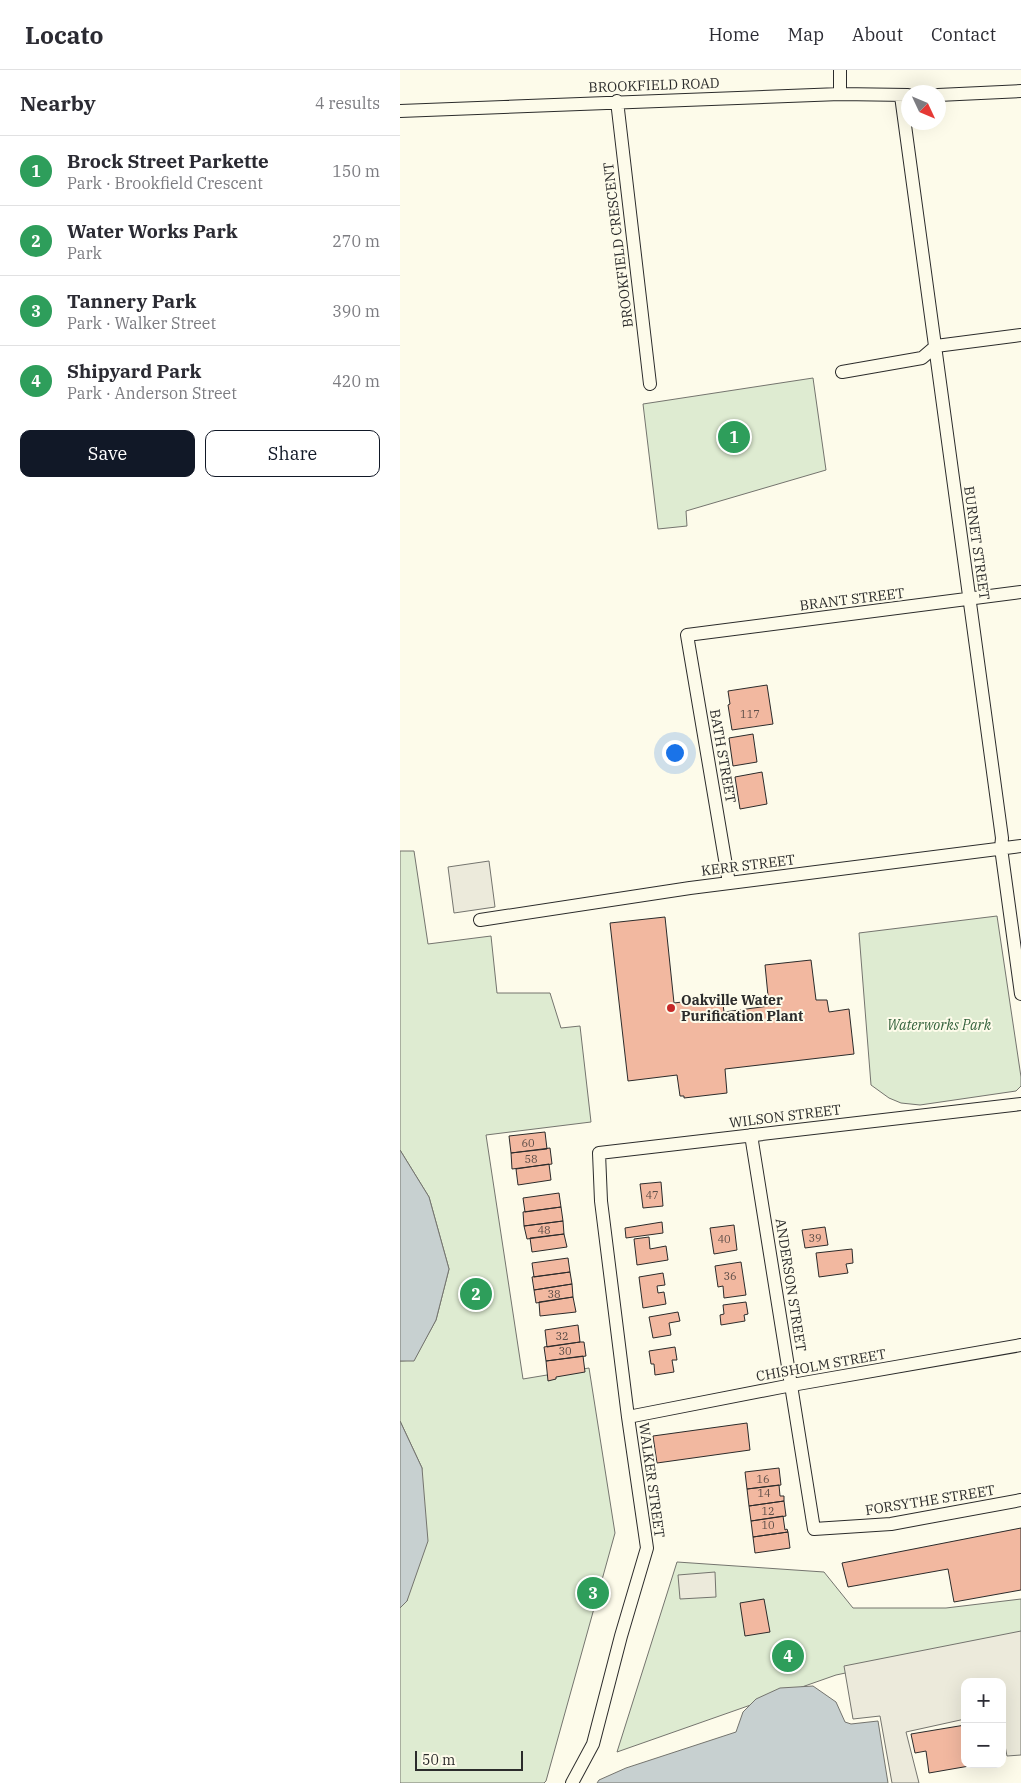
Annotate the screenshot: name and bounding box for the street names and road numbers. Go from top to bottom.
street label: BROOKFIELD ROAD [588,74,720,96]
street label: BROOKFIELD CRESCENT [599,161,637,329]
street label: BURNET STREET [960,485,994,601]
street label: BRANT STREET [799,584,905,614]
street label: BATH STREET [706,708,740,804]
street label: KERR STREET [700,850,796,880]
street label: WILSON STREET [728,1100,842,1132]
street label: ANDERSON STREET [772,1217,810,1353]
street label: CHISHOLM STREET [755,1345,887,1385]
street label: WALKER STREET [635,1421,669,1539]
street label: FORSYTHE STREET [864,1481,996,1519]

